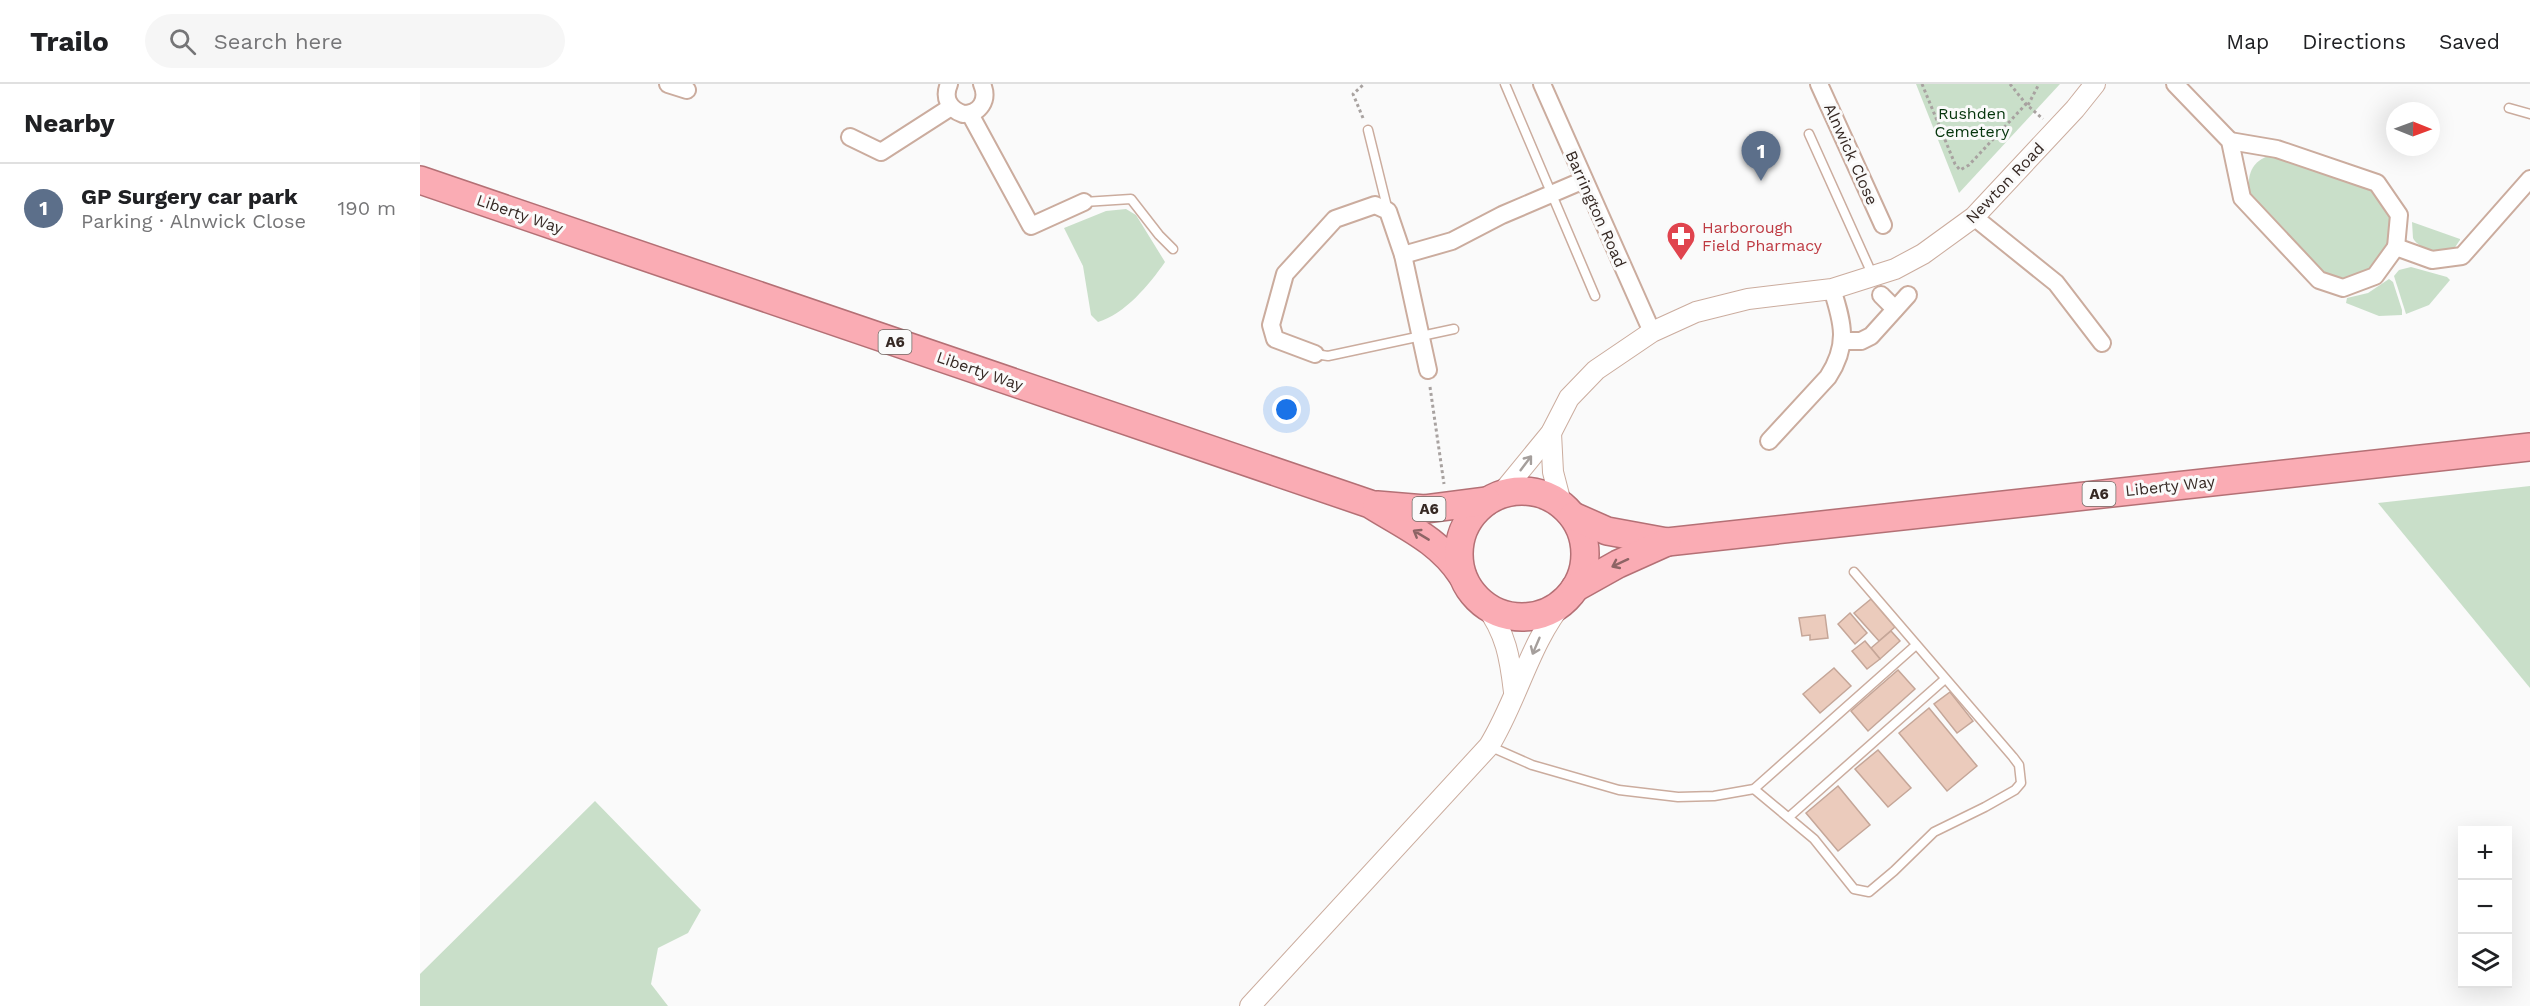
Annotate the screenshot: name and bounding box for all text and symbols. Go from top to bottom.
search box [145,14,565,68]
text: Trailo [30,25,109,58]
icon: search [166,25,199,58]
text: Search here [214,29,343,54]
text: Map [2226,29,2269,54]
text: Directions [2302,29,2406,54]
text: Saved [2439,29,2500,54]
street label: Alnwick Close [1820,100,1882,208]
north arrow [2386,102,2440,156]
park label: Rushden Cemetery [1934,104,2010,141]
text: Nearby [24,108,115,138]
pin: 1 [1742,132,1780,181]
street label: Newton Road [1962,139,2048,227]
street label: Barrington Road [1562,148,1630,270]
text: GP Surgery car park [81,184,298,209]
street label: Liberty Way [474,190,567,238]
text: 1 [39,196,48,220]
text: 190 m [338,196,396,220]
text: Parking · Alnwick Close [81,209,306,233]
place label: Harborough Field Pharmacy [1702,218,1823,255]
pharmacy icon: Harborough Field Pharmacy [1665,220,1697,262]
road number: A6 [878,330,912,354]
street label: Liberty Way [934,347,1027,395]
your location [1272,395,1301,424]
one-way arrow [1519,456,1532,472]
street label: Liberty Way [2124,472,2217,500]
road number: A6 [2082,482,2116,506]
road number: A6 [1412,497,1446,521]
one-way arrow [1413,528,1430,540]
one-way arrow [1612,557,1630,569]
one-way arrow [1530,636,1541,654]
map controls [2458,826,2512,988]
button: + [2458,826,2512,880]
button: − [2458,880,2512,934]
button: layers [2458,934,2512,988]

